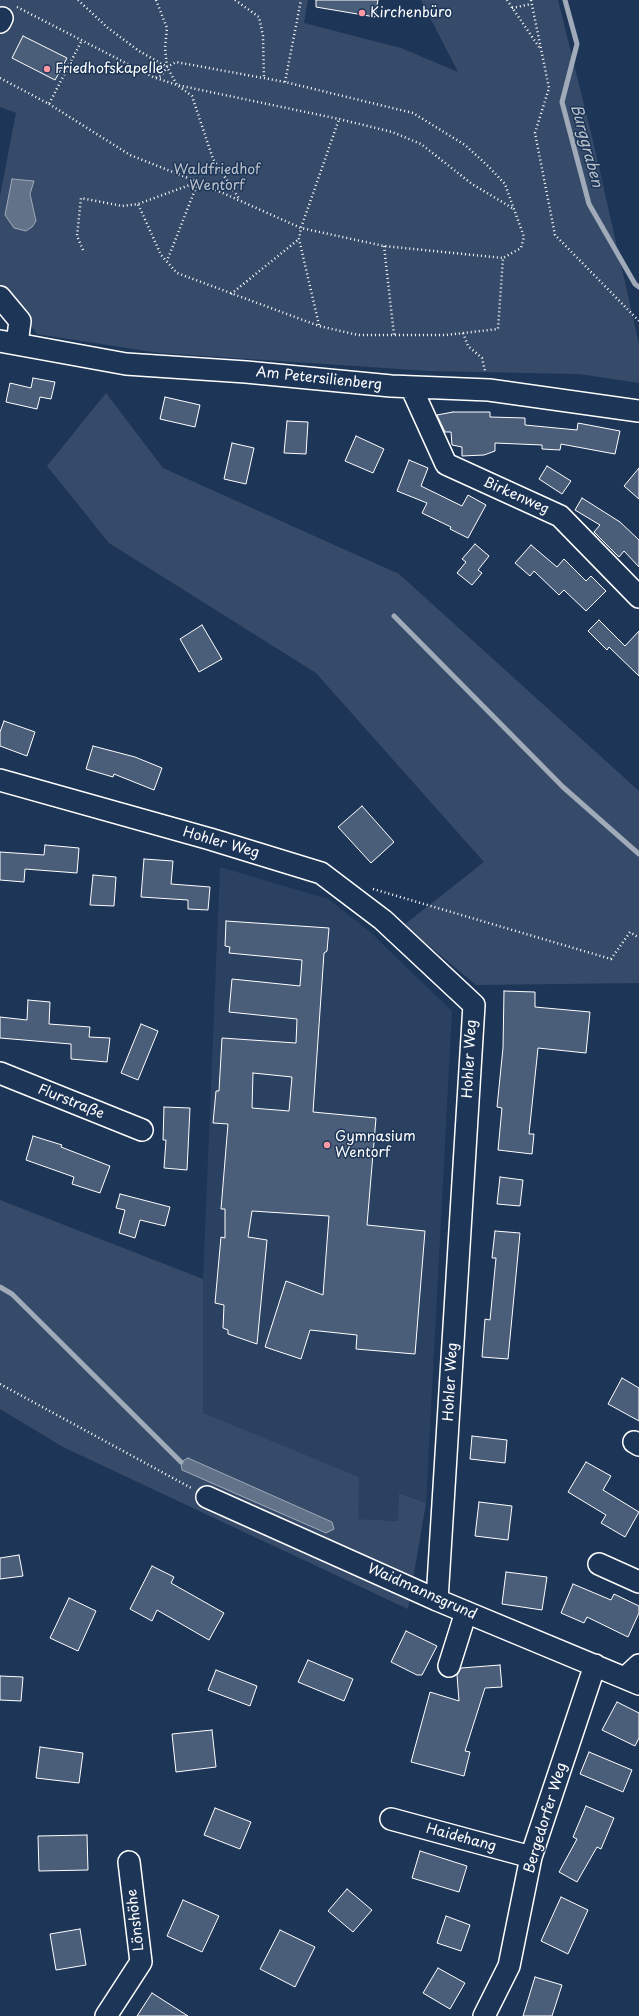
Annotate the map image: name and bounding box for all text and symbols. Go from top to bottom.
place label: Kirchenbüro [370,5,452,21]
marker: Kirchenbüro [357,8,367,18]
place label: Friedhofskapelle [55,61,163,77]
marker: Friedhofskapelle [42,64,52,74]
water label: Burggraben [566,103,606,189]
park label: Waldfriedhof Wentorf [173,162,261,194]
street label: Am Petersilienberg [255,364,383,394]
street label: Birkenweg [480,474,552,518]
street label: Hohler Weg [181,824,261,862]
street label: Hohler Weg [460,1019,480,1099]
street label: Flurstraße [35,1081,107,1123]
place label: Gymnasium Wentorf [335,1129,416,1162]
marker: Gymnasium Wentorf [322,1140,332,1150]
street label: Hohler Weg [441,1342,461,1422]
street label: Waidmannsgrund [365,1560,479,1624]
street label: Bergedorfer Weg [521,1761,571,1875]
street label: Haidehang [424,1821,498,1855]
street label: Lönshöhe [124,1888,148,1952]

